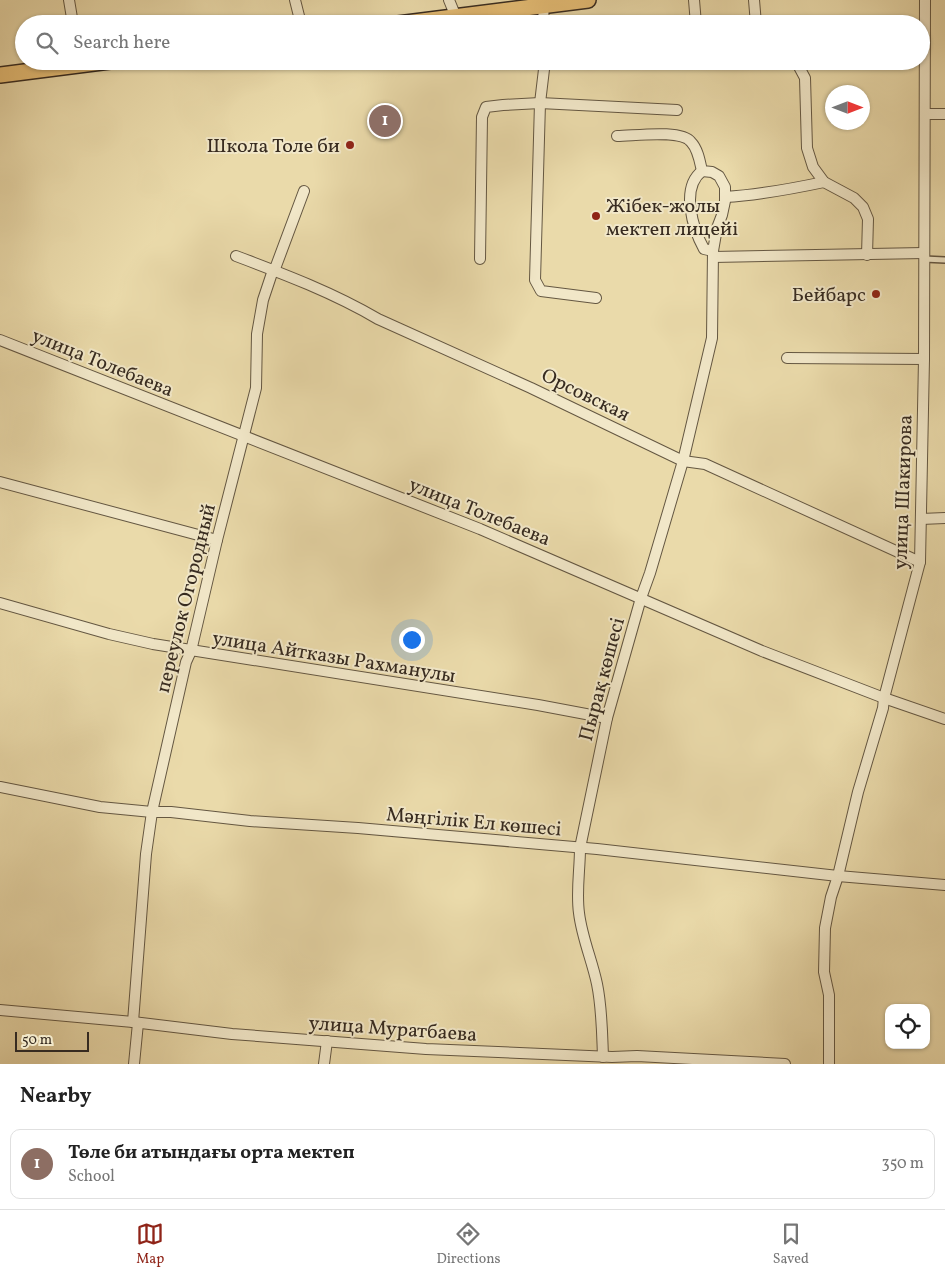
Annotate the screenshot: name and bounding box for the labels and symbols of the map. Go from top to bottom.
north arrow [825,85,870,130]
pin: 1 [369,102,401,140]
place label: Школа Толе би [206,133,340,161]
marker: Школа Толе би [344,139,356,151]
place label: Жібек-жолы мектеп лицейі [606,193,738,244]
marker: Жібек-жолы мектеп лицейі [590,210,602,222]
place label: Бейбарс [792,282,866,310]
marker: Бейбарс [870,288,882,300]
street label: улица Толебаева [27,323,177,405]
street label: Орсовская [536,362,634,429]
street label: улица Шакирова [887,414,921,570]
street label: улица Толебаева [404,472,554,554]
street label: переулок Огородный [150,501,224,696]
street label: Пырақ көшесі [573,615,633,745]
street label: улица Айтказы Рахманулы [210,625,457,691]
your location [399,627,425,653]
street label: Мәңгілік Ел көшесі [385,801,563,845]
street label: улица Муратбаева [308,1010,478,1050]
scale bar [15,1029,89,1052]

